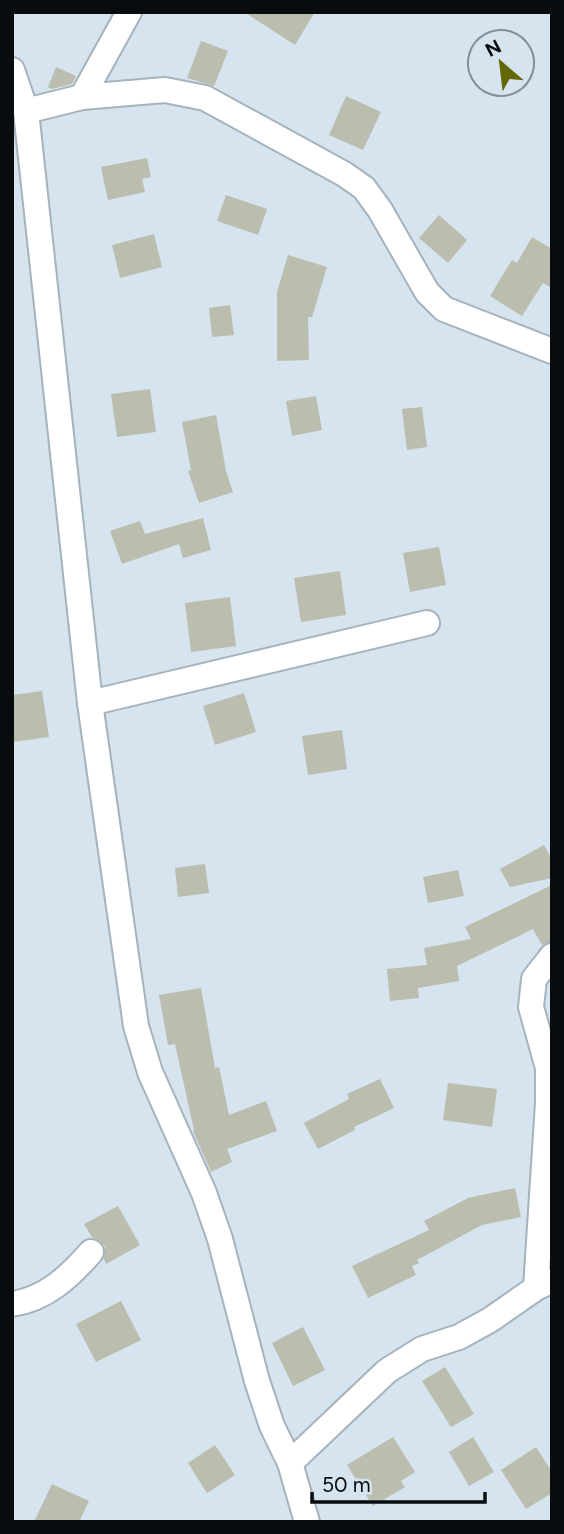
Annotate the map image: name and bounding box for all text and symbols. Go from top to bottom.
north arrow [466,28,536,98]
text: N [481,35,505,62]
scale bar [312,1460,485,1504]
text: 50 m [322,1472,371,1497]

